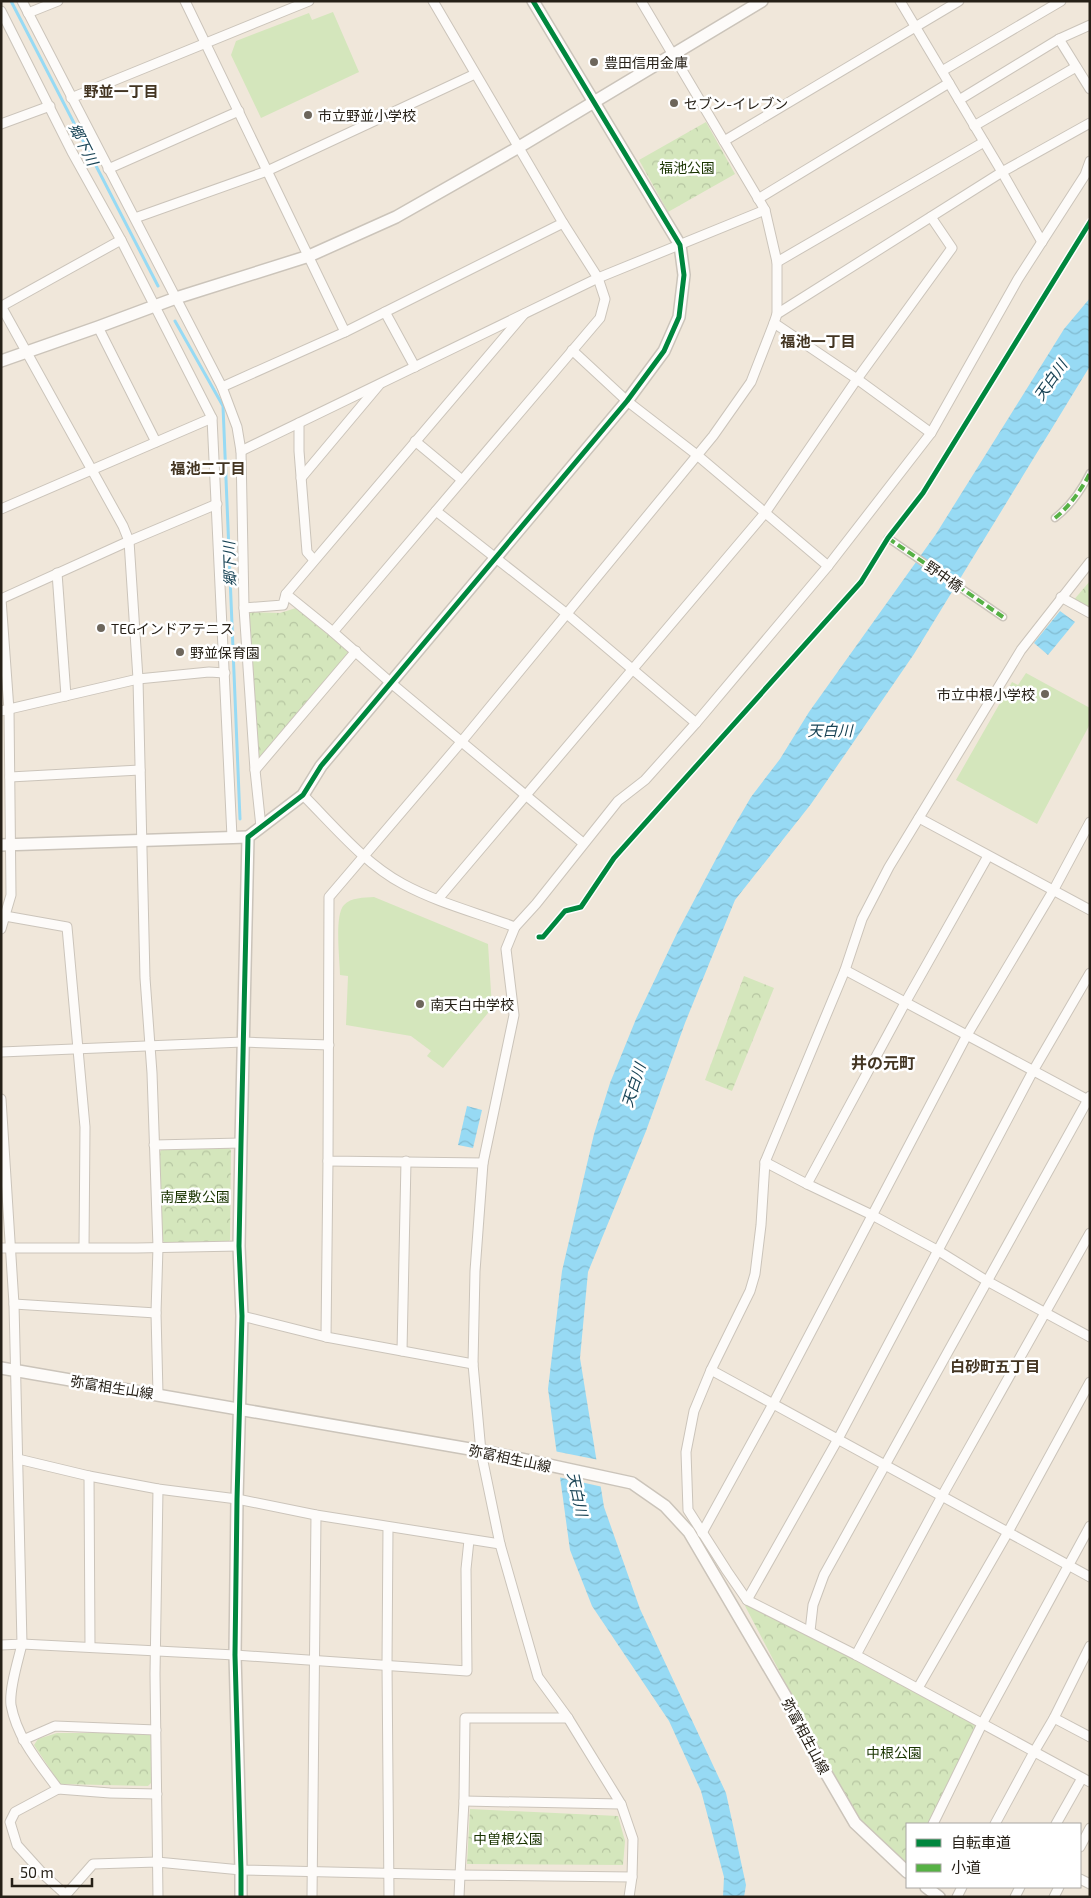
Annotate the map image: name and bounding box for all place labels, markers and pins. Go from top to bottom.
place label: 豊田信用金庫 [604,54,688,71]
marker: 豊田信用金庫 [588,56,600,68]
place label: セブン-イレブン [684,95,788,112]
marker: セブン-イレブン [668,97,680,109]
place label: 市立野並小学校 [318,107,416,124]
marker: 市立野並小学校 [302,109,314,121]
place label: TEGインドアテニス [111,620,234,637]
marker: TEGインドアテニス [95,622,107,634]
place label: 野並保育園 [190,644,260,661]
marker: 野並保育園 [174,646,186,658]
place label: 市立中根小学校 [937,686,1035,703]
marker: 市立中根小学校 [1039,688,1051,700]
place label: 南天白中学校 [430,996,514,1013]
marker: 南天白中学校 [414,998,426,1010]

